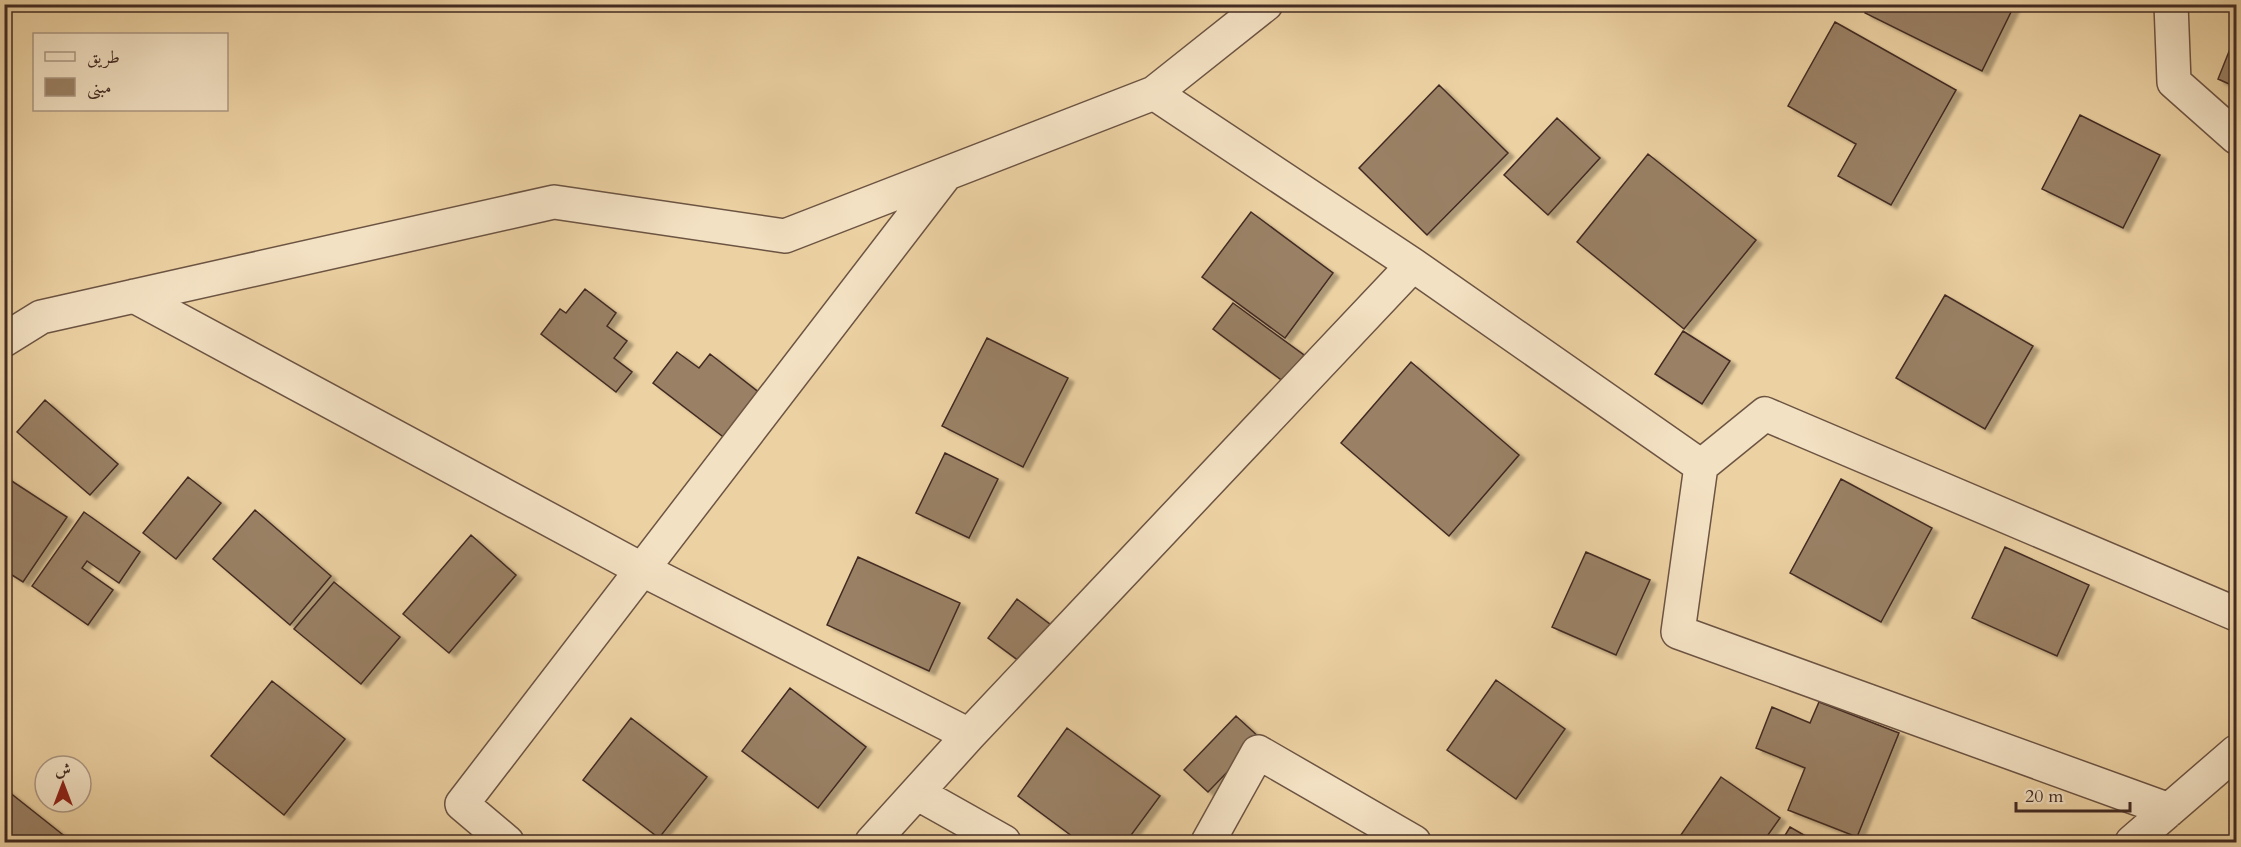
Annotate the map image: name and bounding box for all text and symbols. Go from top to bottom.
legend [33,33,228,111]
text: طريق [87,45,120,70]
text: مبنى [87,75,112,100]
north arrow [33,754,93,814]
text: ش [55,759,71,781]
scale bar [2016,775,2130,813]
text: 20 m [2025,784,2064,809]

